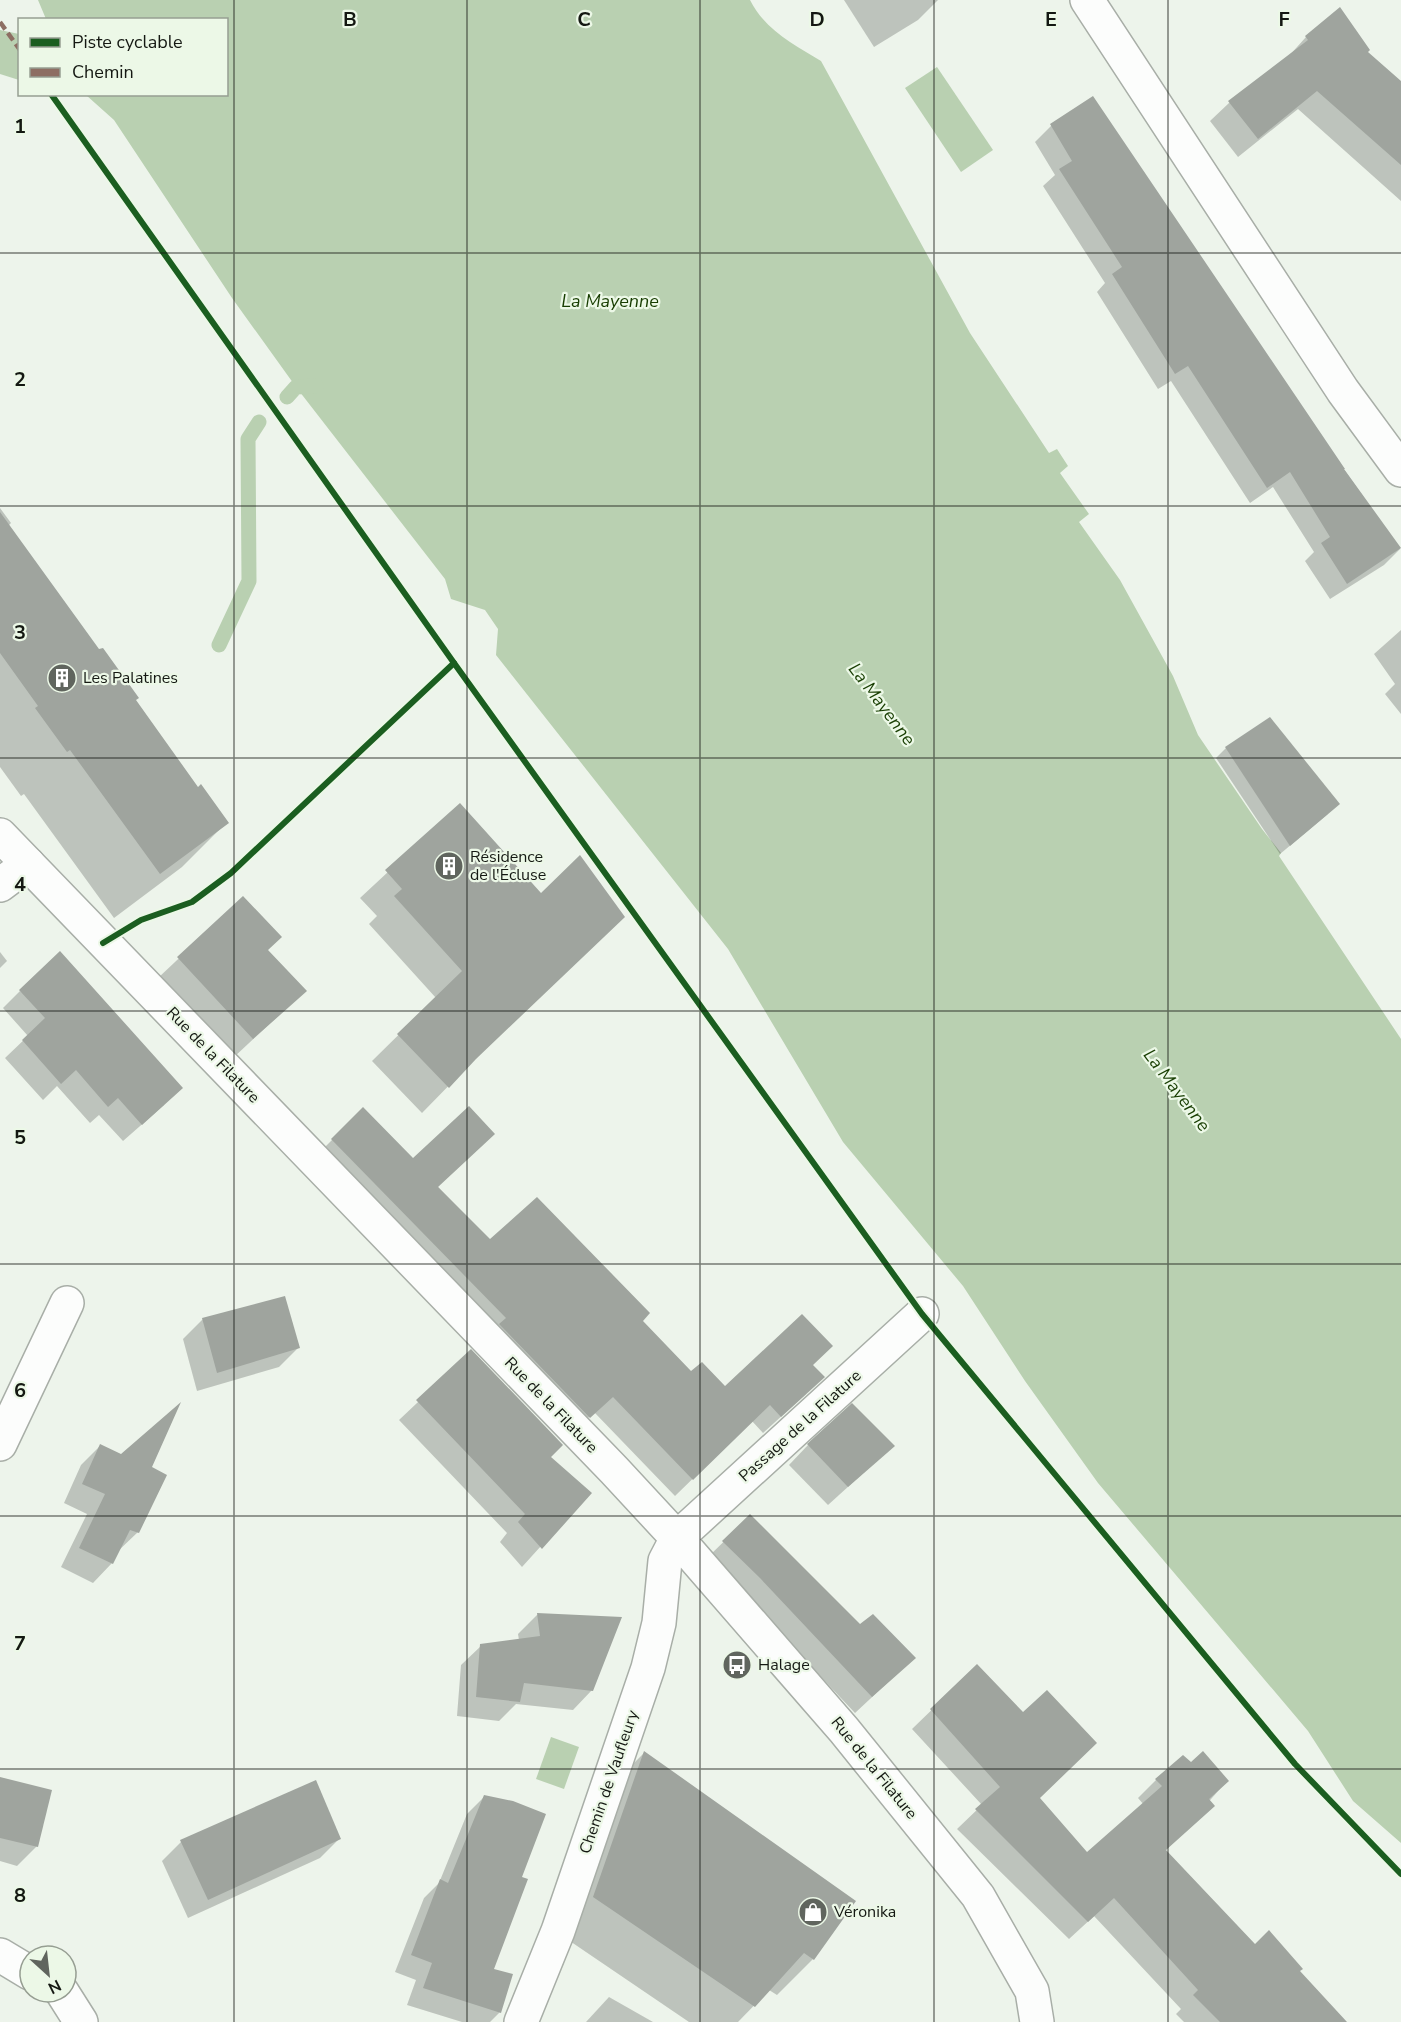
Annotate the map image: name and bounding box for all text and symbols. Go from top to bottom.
text: B [343,6,357,33]
text: C [577,6,591,33]
text: D [809,6,825,33]
text: E [1045,6,1057,33]
text: F [1278,6,1290,33]
legend [18,18,228,96]
text: Piste cyclable [72,30,183,54]
text: Chemin [72,60,134,84]
text: 1 [14,113,26,140]
water label: La Mayenne [561,289,659,313]
text: 2 [14,366,26,393]
text: 3 [14,619,26,646]
water label: La Mayenne [843,658,921,750]
building icon: Les Palatines [46,662,78,694]
place label: Les Palatines [83,667,178,689]
place label: Résidence de l'Écluse [470,846,546,886]
building icon: Résidence de l'Écluse [433,850,465,882]
text: 4 [14,871,26,898]
street label: Rue de la Filature [161,1002,265,1108]
water label: La Mayenne [1138,1044,1216,1136]
text: 5 [14,1124,26,1151]
street label: Rue de la Filature [499,1352,603,1458]
street label: Passage de la Filature [734,1365,866,1487]
text: 6 [14,1377,26,1404]
text: 7 [14,1630,26,1657]
bus stop icon: Halage [721,1649,753,1681]
place label: Halage [758,1654,810,1676]
street label: Chemin de Vaufleury [574,1707,644,1857]
street label: Rue de la Filature [826,1712,922,1824]
text: 8 [14,1882,26,1909]
shop icon: Véronika [797,1896,829,1928]
place label: Véronika [833,1901,896,1923]
north arrow [18,1944,78,2004]
text: N [44,1974,65,1999]

